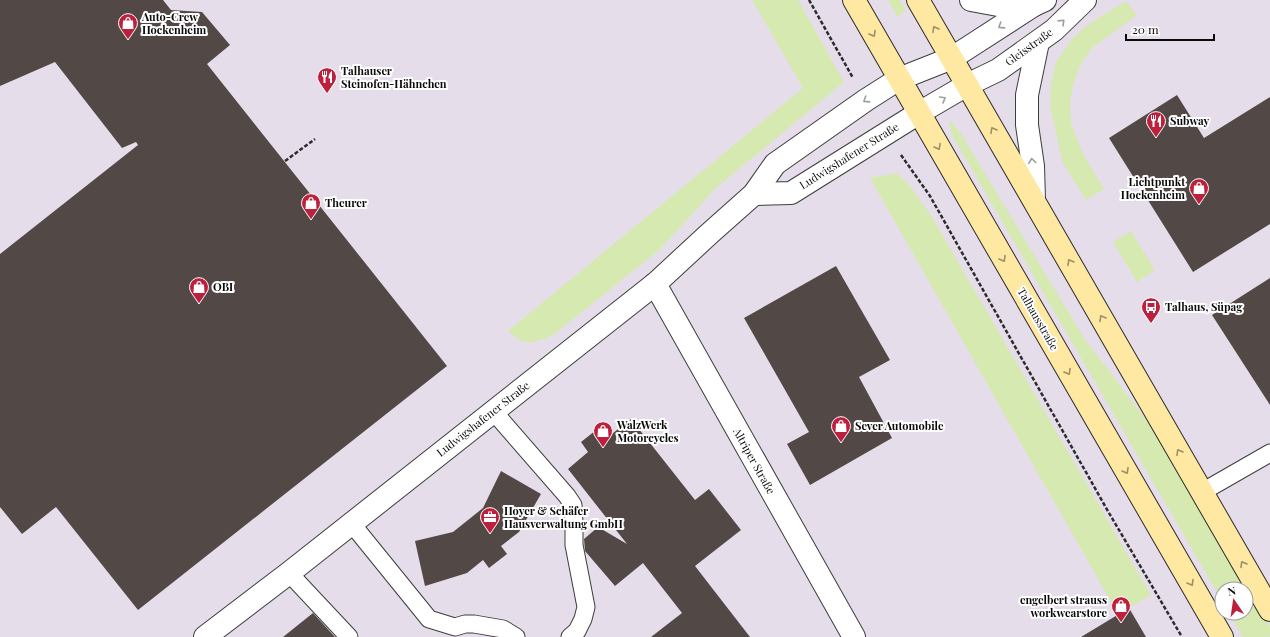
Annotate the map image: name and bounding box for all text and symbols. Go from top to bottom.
place label: Auto-Crew Hockenheim [141,9,206,37]
shop icon: Auto-Crew Hockenheim [117,12,139,40]
scale bar [1126,16,1214,42]
one-way arrow [1057,19,1065,27]
one-way arrow [998,21,1005,29]
text: 20 m [1132,21,1159,37]
street label: Gleisstraße [1002,24,1056,69]
one-way arrow [932,26,939,33]
one-way arrow [869,30,876,37]
place label: Talhauser Steinofen-Hähnchen [341,63,447,91]
restaurant icon: Talhauser Steinofen-Hähnchen [316,66,338,94]
one-way arrow [863,95,870,102]
one-way arrow [939,96,946,103]
restaurant icon: Subway [1145,110,1167,138]
place label: Subway [1170,113,1210,128]
street label: Ludwigshafener Straße [796,119,902,192]
one-way arrow [990,127,997,134]
one-way arrow [934,143,941,150]
one-way arrow [1028,158,1037,164]
place label: Lichtpunkt Hockenheim [1121,174,1185,202]
shop icon: Lichtpunkt Hockenheim [1188,177,1210,205]
shop icon: Theurer [300,192,322,220]
place label: Theurer [325,195,368,210]
one-way arrow [999,255,1006,262]
one-way arrow [1067,259,1074,266]
shop icon: OBI [188,276,210,304]
place label: OBI [213,279,233,294]
street label: Talhausstraße [1015,285,1063,353]
bus stop icon: Talhaus, Süpag [1140,296,1162,324]
place label: Talhaus, Süpag [1165,299,1243,314]
one-way arrow [1099,315,1106,322]
one-way arrow [1064,368,1071,375]
street label: Ludwigshafener Straße [433,377,533,460]
shop icon: Sever Automobile [830,415,852,443]
place label: WalzWerk Motorcycles [616,417,679,445]
place label: Sever Automobile [855,418,944,433]
shop icon: WalzWerk Motorcycles [592,420,614,448]
street label: Altriper Straße [730,424,779,497]
one-way arrow [1176,448,1183,456]
one-way arrow [1121,467,1128,474]
place label: Hoyer & Schäfer Hausverwaltung GmbH [504,503,623,531]
office icon: Hoyer & Schäfer Hausverwaltung GmbH [479,506,501,534]
one-way arrow [1241,561,1248,568]
one-way arrow [1187,579,1194,586]
north arrow [1214,581,1254,621]
text: N [1226,583,1237,599]
place label: engelbert strauss workwearstore [1020,592,1107,620]
shop icon: engelbert strauss workwearstore [1110,595,1132,623]

